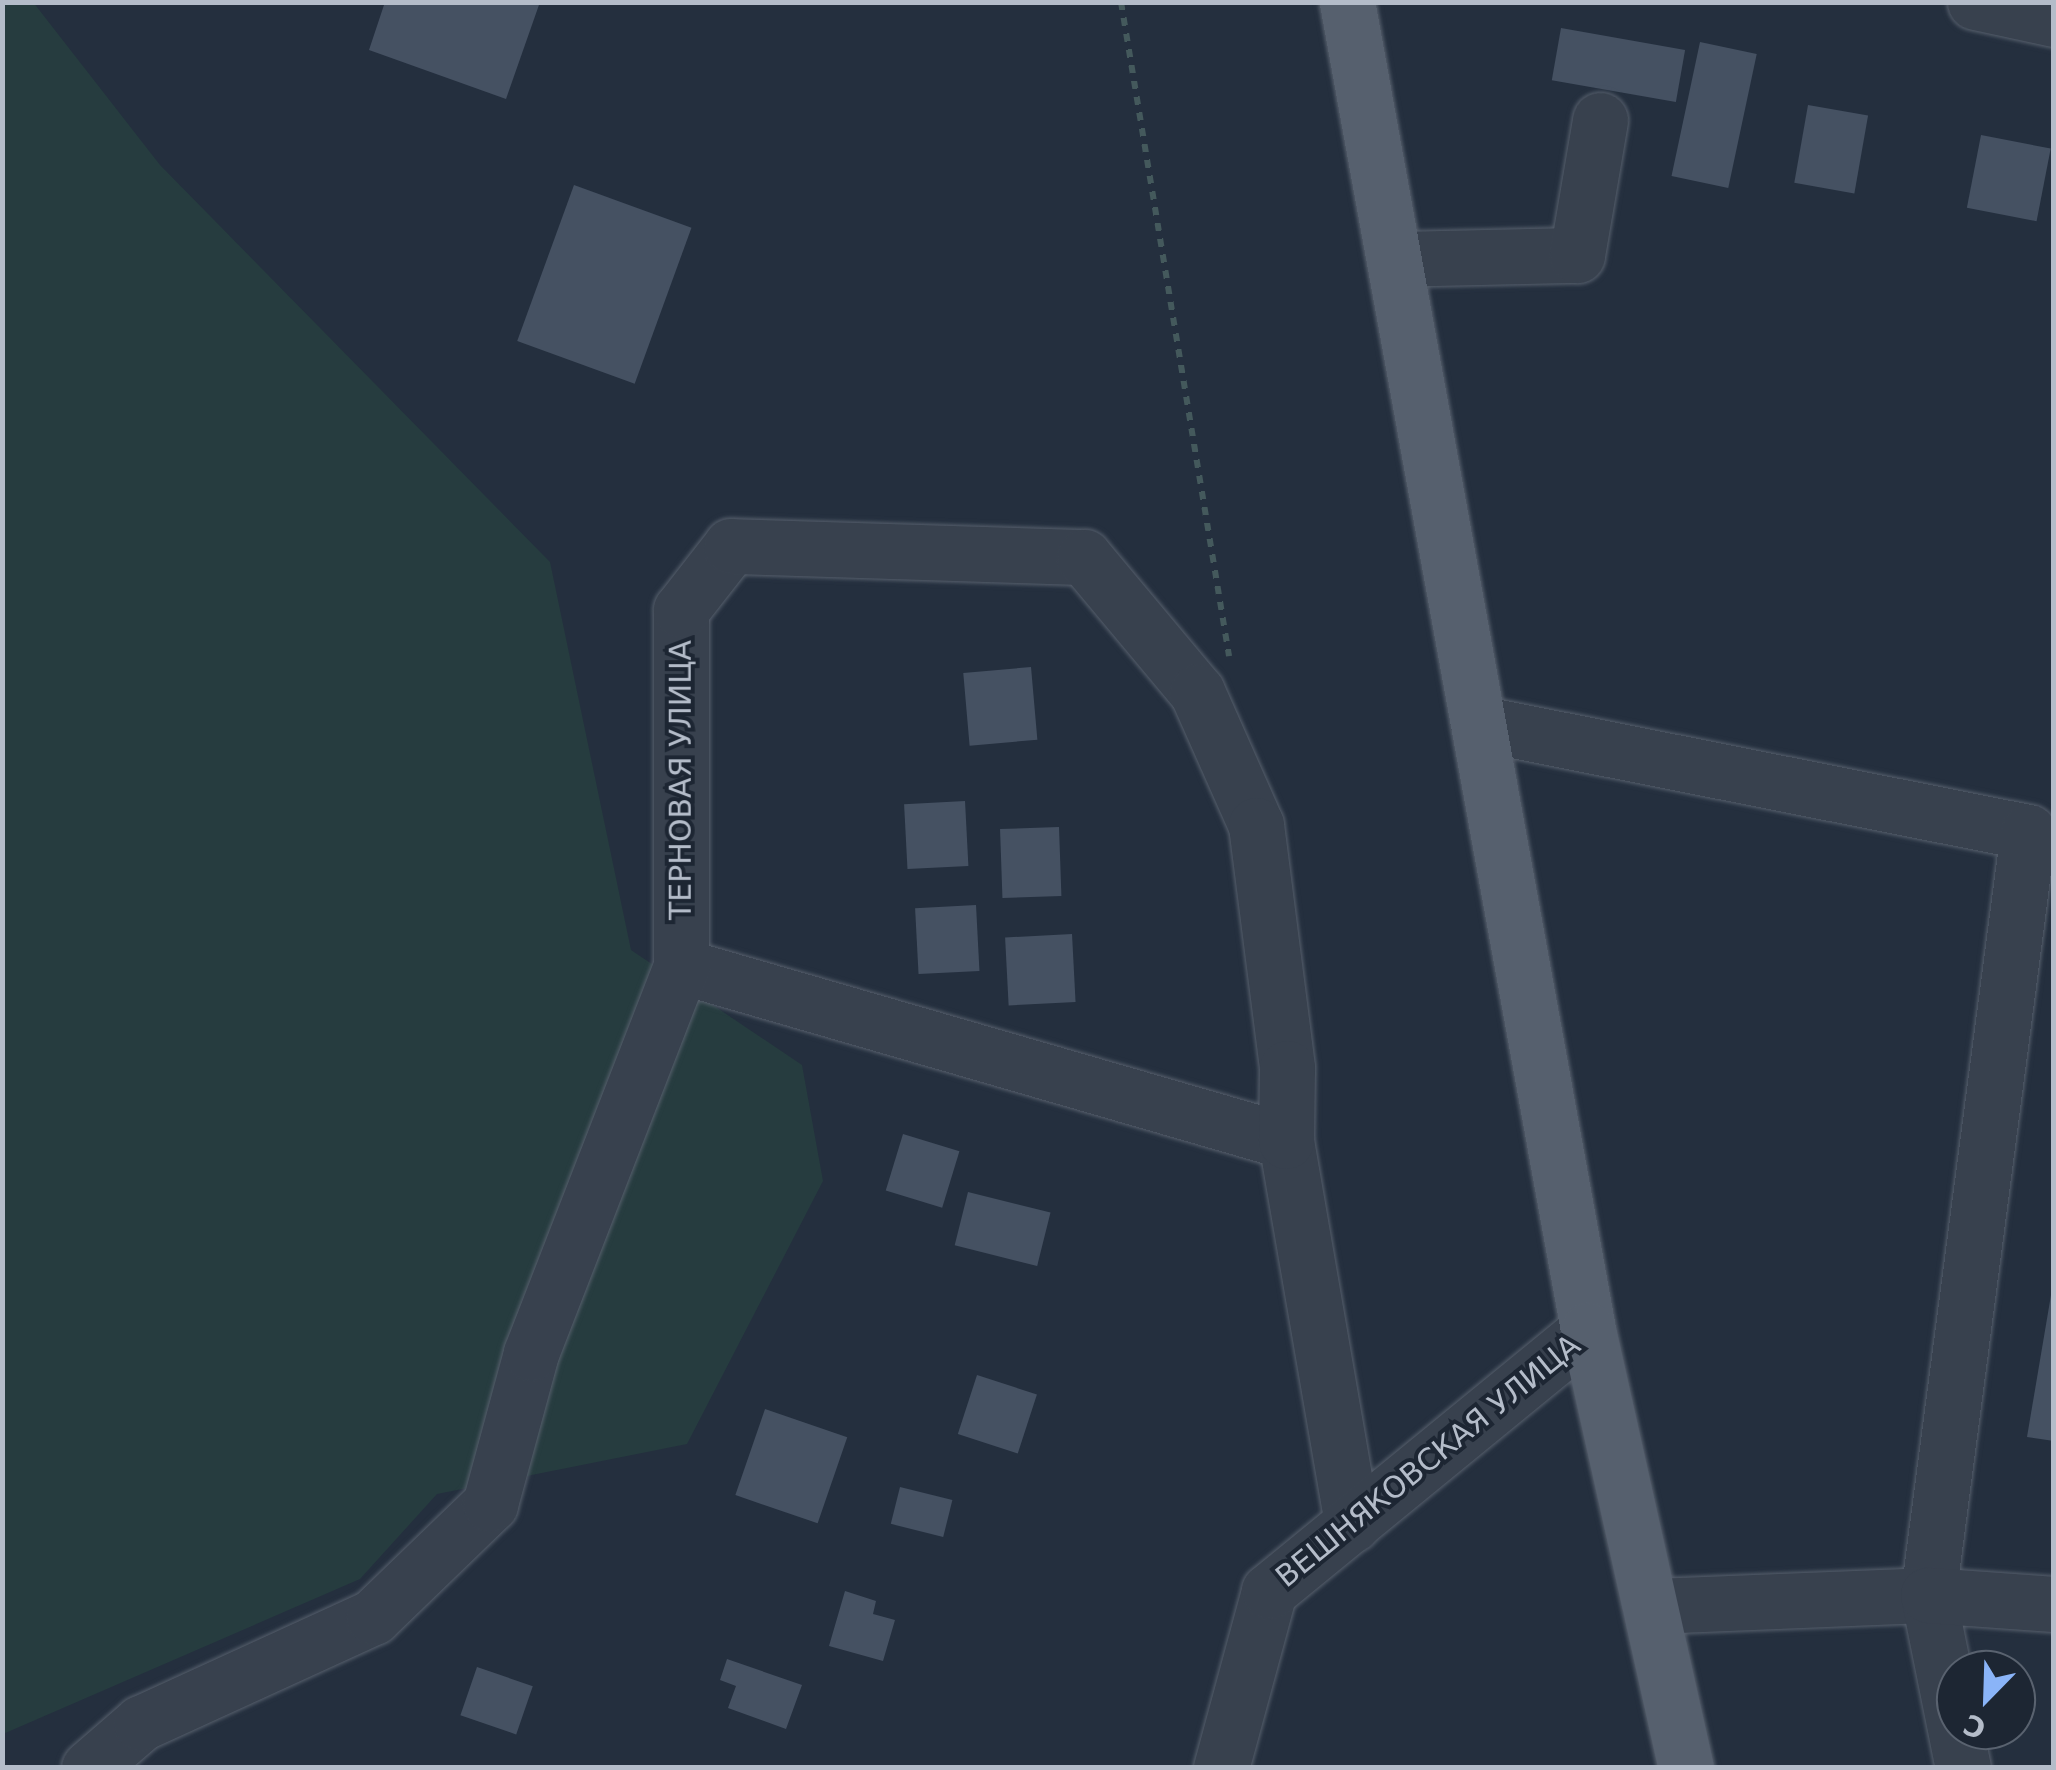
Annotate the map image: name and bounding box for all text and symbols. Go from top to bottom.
street label: ТЕРНОВАЯ УЛИЦА [663,640,699,920]
street label: ВЕШНЯКОВСКАЯ УЛИЦА [1269,1327,1587,1595]
north arrow [1936,1650,2036,1750]
text: С [1959,1707,1991,1745]

